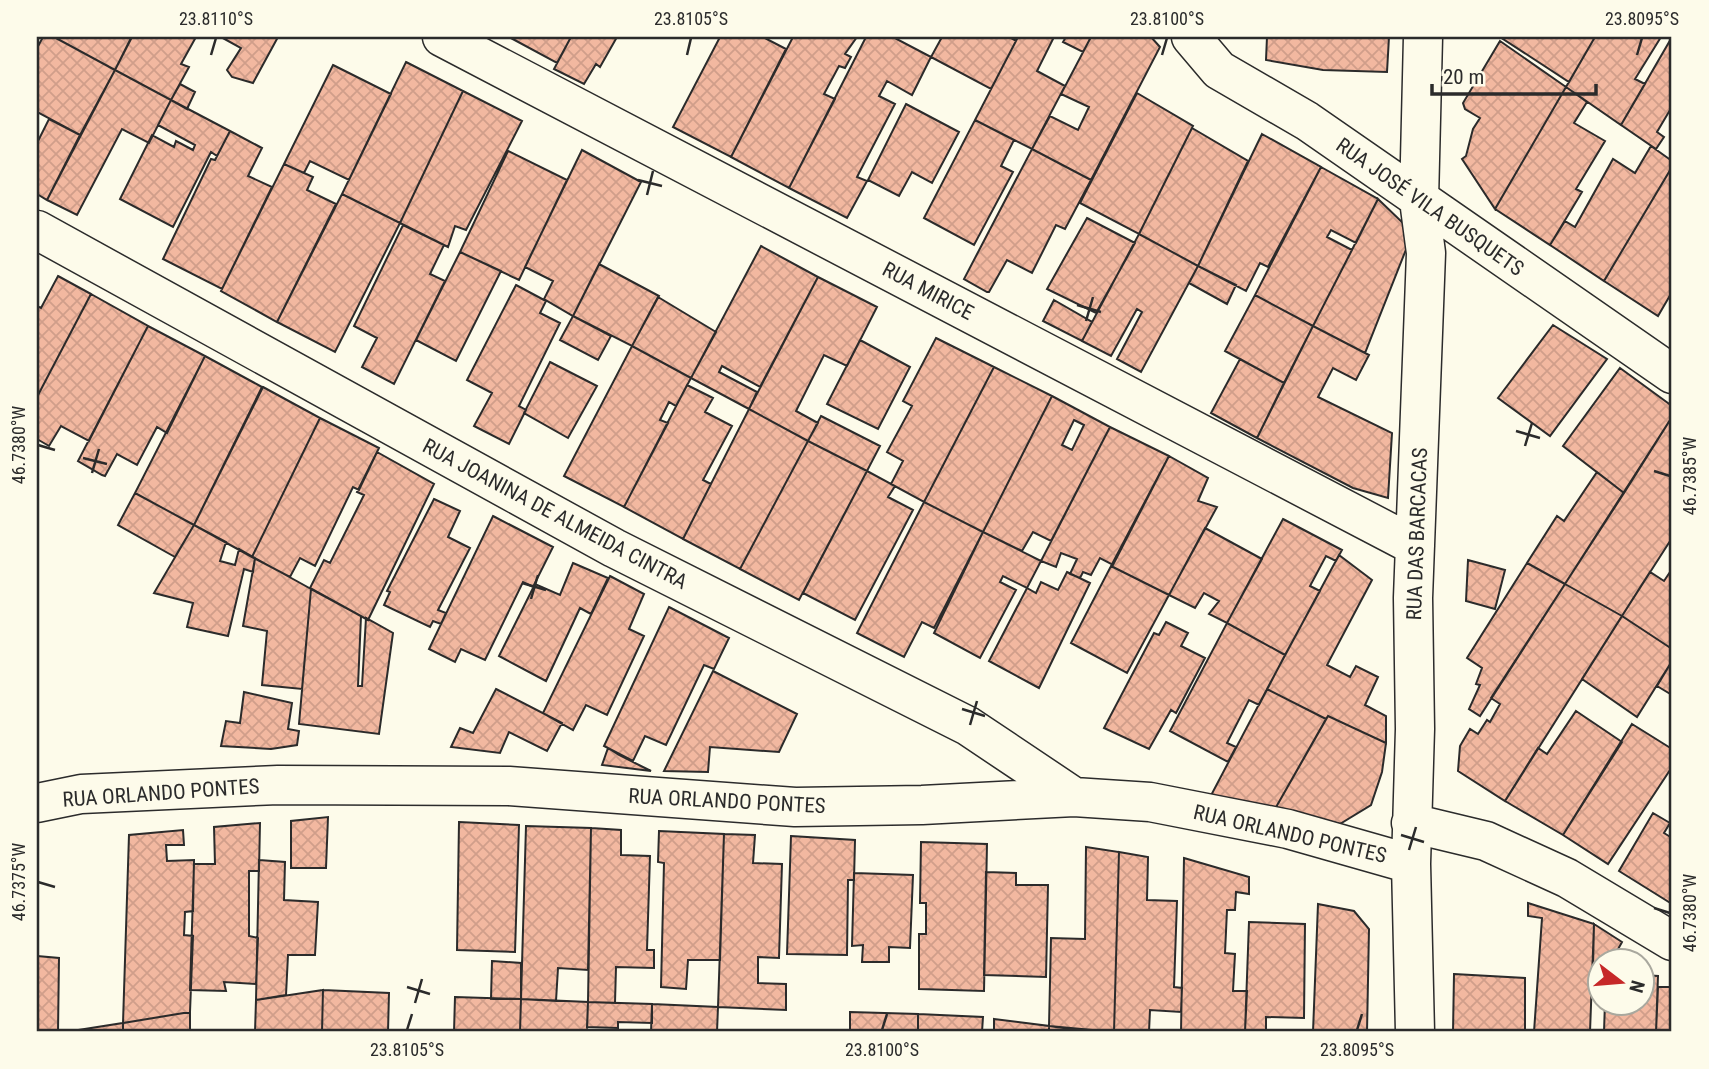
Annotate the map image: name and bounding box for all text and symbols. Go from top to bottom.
text: 23.8110°S [179,8,253,29]
text: 23.8105°S [654,8,728,29]
text: 23.8100°S [1130,8,1204,29]
text: 23.8095°S [1605,8,1679,29]
scale bar [1432,52,1597,96]
text: 20 m [1443,65,1484,89]
street label: RUA JOSÉ VILA BUSQUETS [1332,133,1529,281]
street label: RUA MIRICE [878,257,978,325]
text: 46.7380°W [8,405,29,484]
street label: RUA JOANINA DE ALMEIDA CINTRA [419,434,691,594]
text: 46.7385°W [1679,436,1700,515]
street label: RUA DAS BARCACAS [1402,447,1432,621]
street label: RUA ORLANDO PONTES [62,774,260,812]
street label: RUA ORLANDO PONTES [628,784,826,818]
street label: RUA ORLANDO PONTES [1191,800,1389,868]
text: 46.7375°W [8,842,29,921]
text: 46.7380°W [1679,873,1700,952]
north arrow [1586,946,1656,1016]
text: N [1624,978,1650,995]
text: 23.8105°S [370,1039,444,1060]
text: 23.8100°S [845,1039,919,1060]
text: 23.8095°S [1320,1039,1394,1060]

